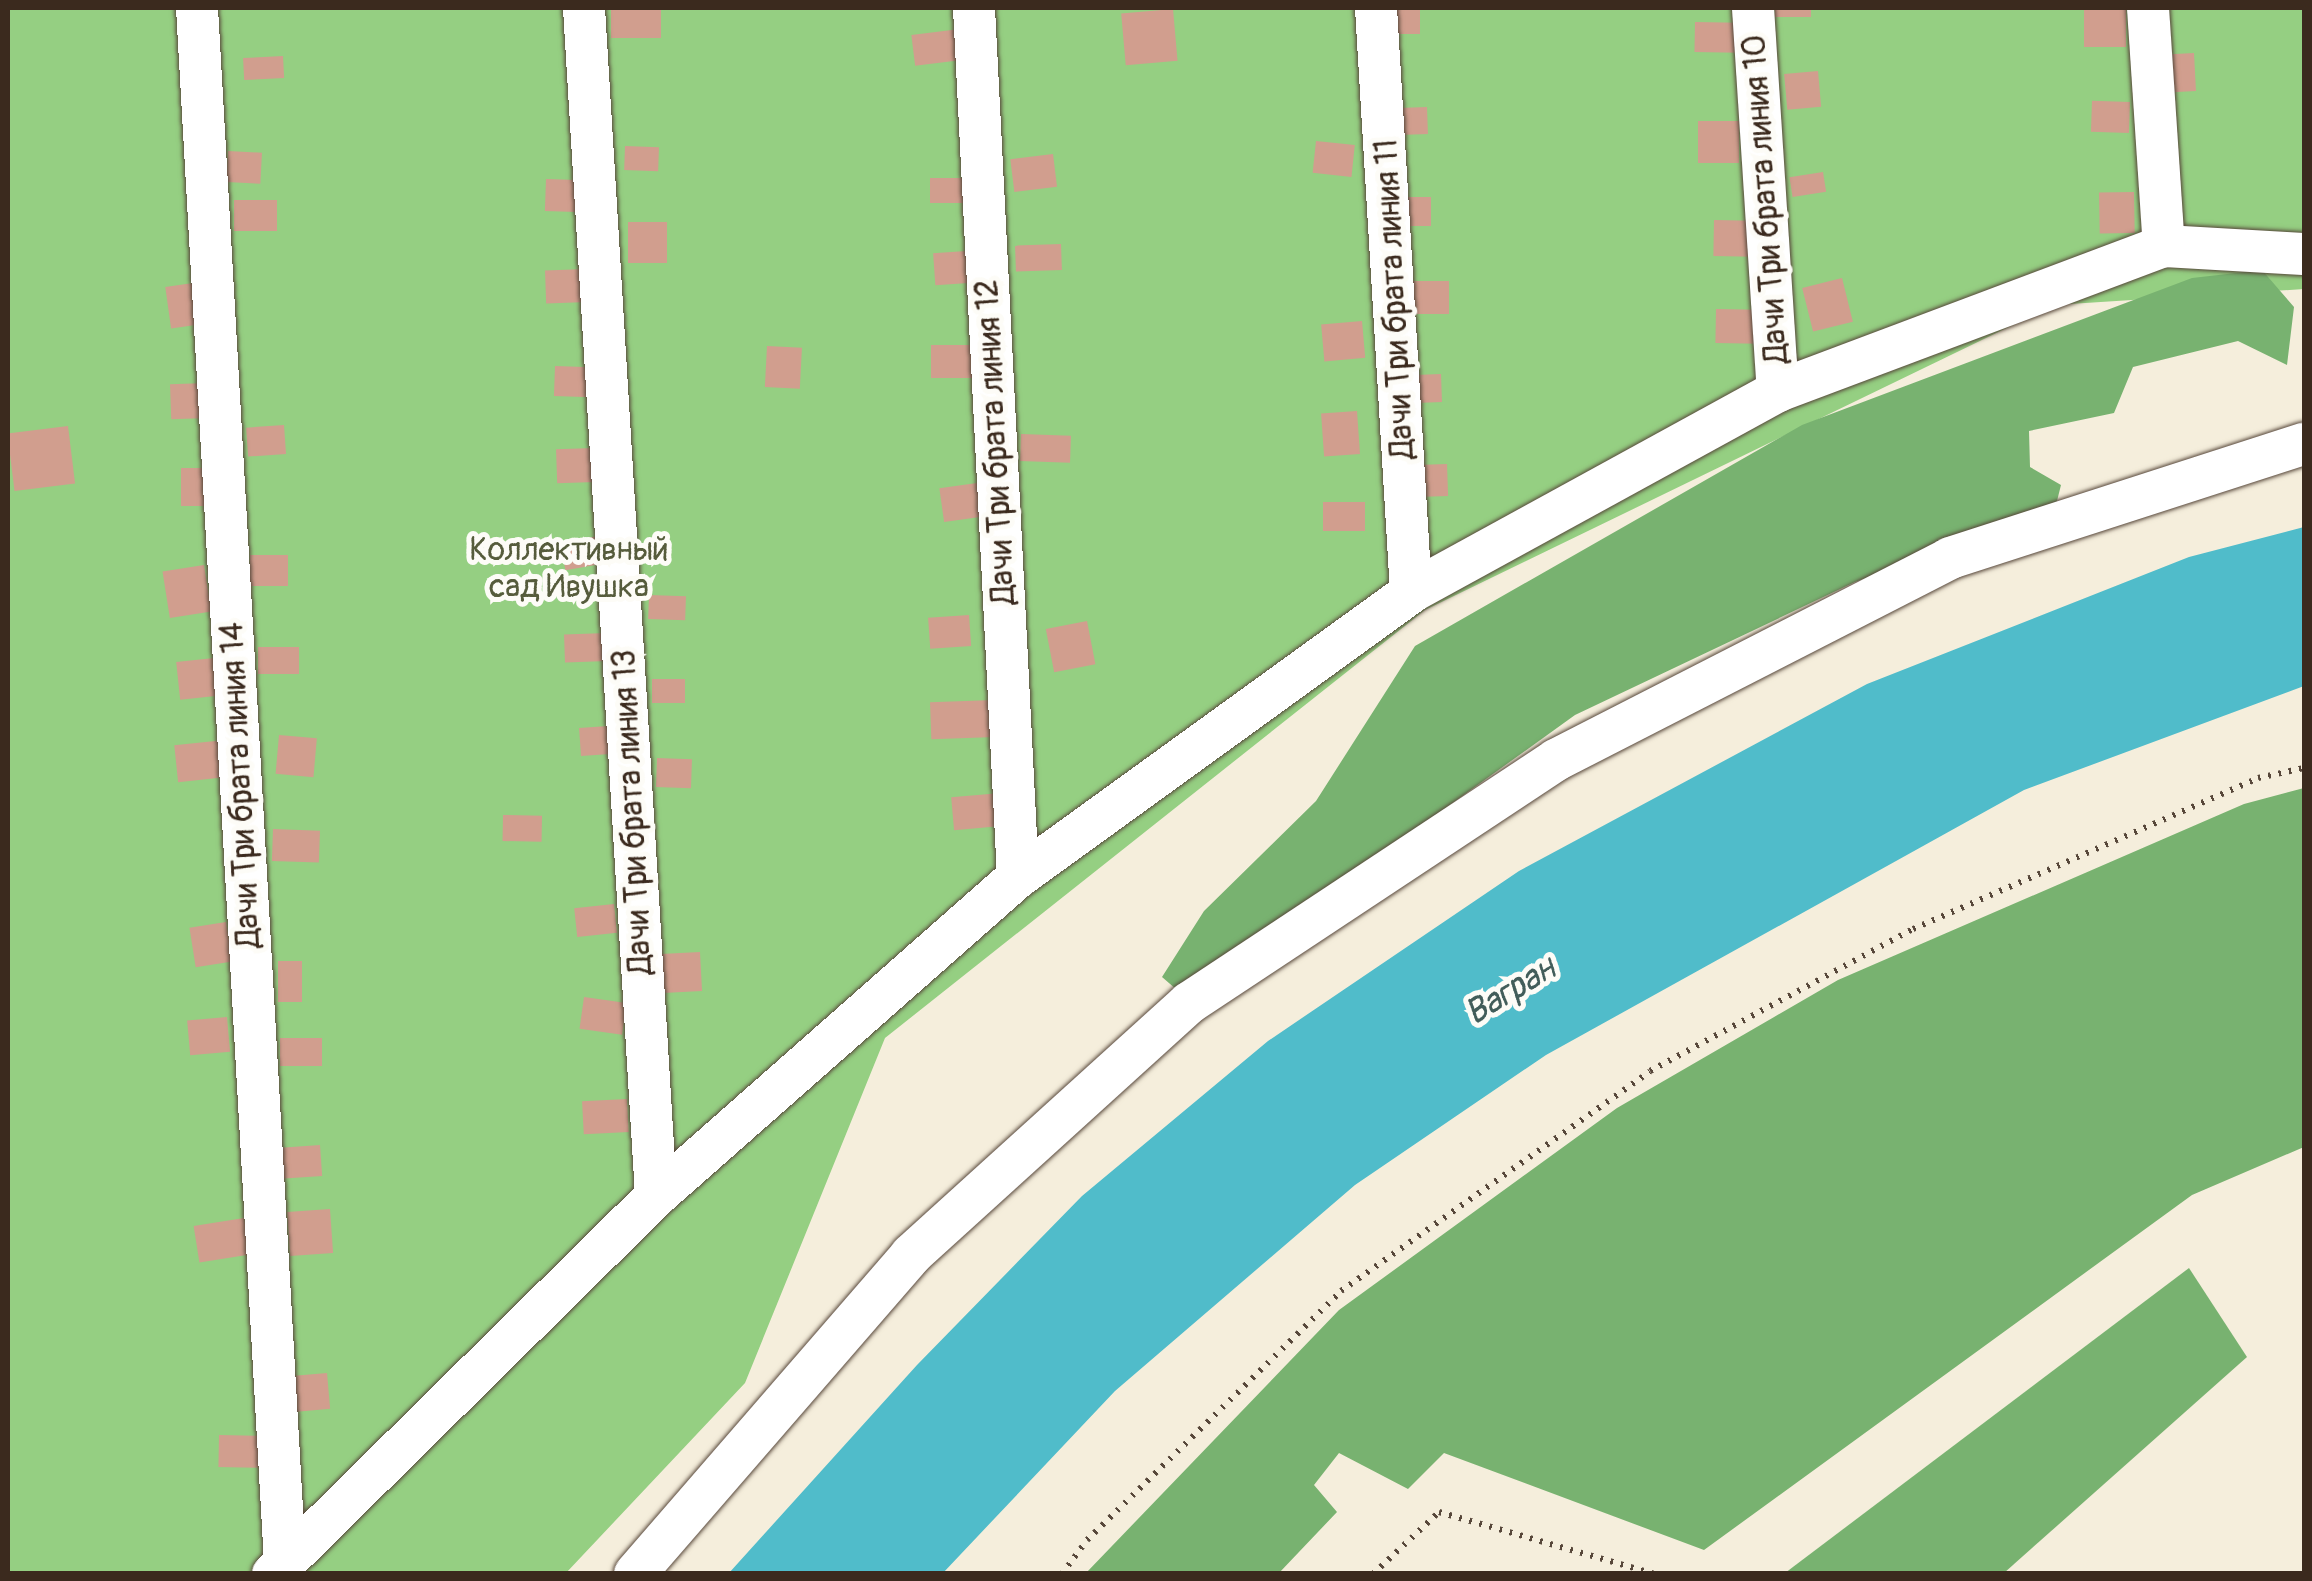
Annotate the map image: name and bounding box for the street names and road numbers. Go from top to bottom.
street label: Дачи Три брата линия 10 [1735,33,1797,365]
street label: Дачи Три брата линия 11 [1367,138,1423,460]
street label: Дачи Три брата линия 12 [968,279,1024,605]
street label: Дачи Три брата линия 14 [213,621,269,949]
street label: Дачи Три брата линия 13 [605,649,661,975]

